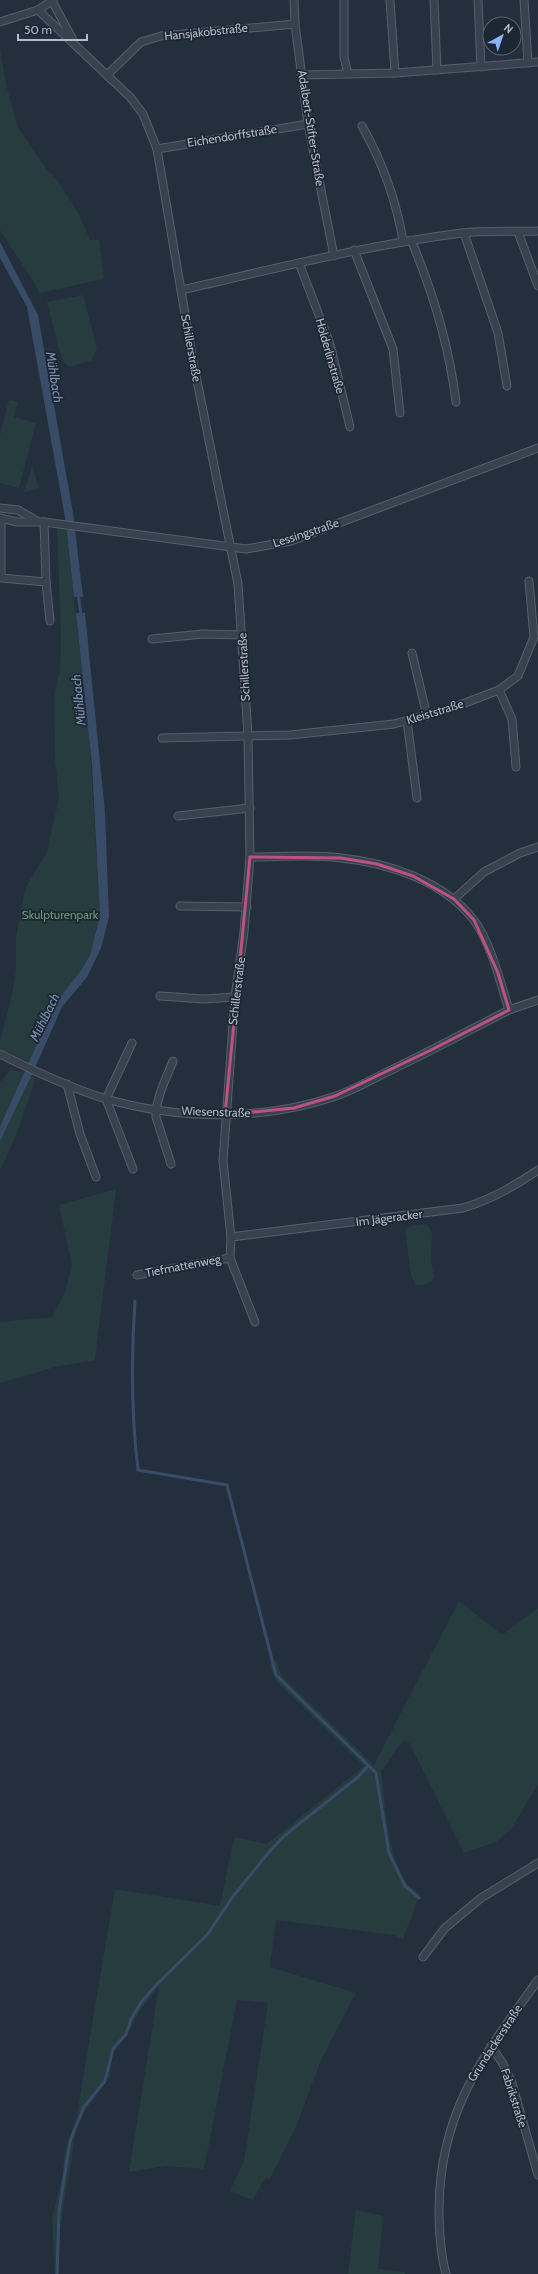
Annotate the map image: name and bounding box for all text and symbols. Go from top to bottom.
scale bar [18,16,87,42]
north arrow [482,16,522,56]
street label: Hansjakobstraße [163,20,248,43]
text: N [501,20,516,36]
text: 50 m [24,22,52,37]
street label: Adalbert-Stifter-Straße [295,69,328,187]
street label: Eichendorffstraße [186,121,278,150]
street label: Schillerstraße [178,313,205,383]
street label: Hölderlinstraße [313,316,348,395]
water label: Mühlbach [43,349,67,404]
street label: Lessingstraße [271,515,341,550]
street label: Schillerstraße [234,632,253,702]
water label: Mühlbach [67,674,89,727]
street label: Kleiststraße [405,696,465,727]
park label: Skulpturenpark [22,907,99,922]
street label: Schillerstraße [225,956,248,1026]
water label: Mühlbach [25,990,62,1045]
street label: Wiesenstraße [181,1103,251,1120]
street label: Im Jägeracker [355,1206,423,1229]
street label: Tiefmattenweg [144,1251,223,1280]
street label: Grundackerstraße [464,2001,525,2084]
street label: Fabrikstraße [498,2066,531,2129]

